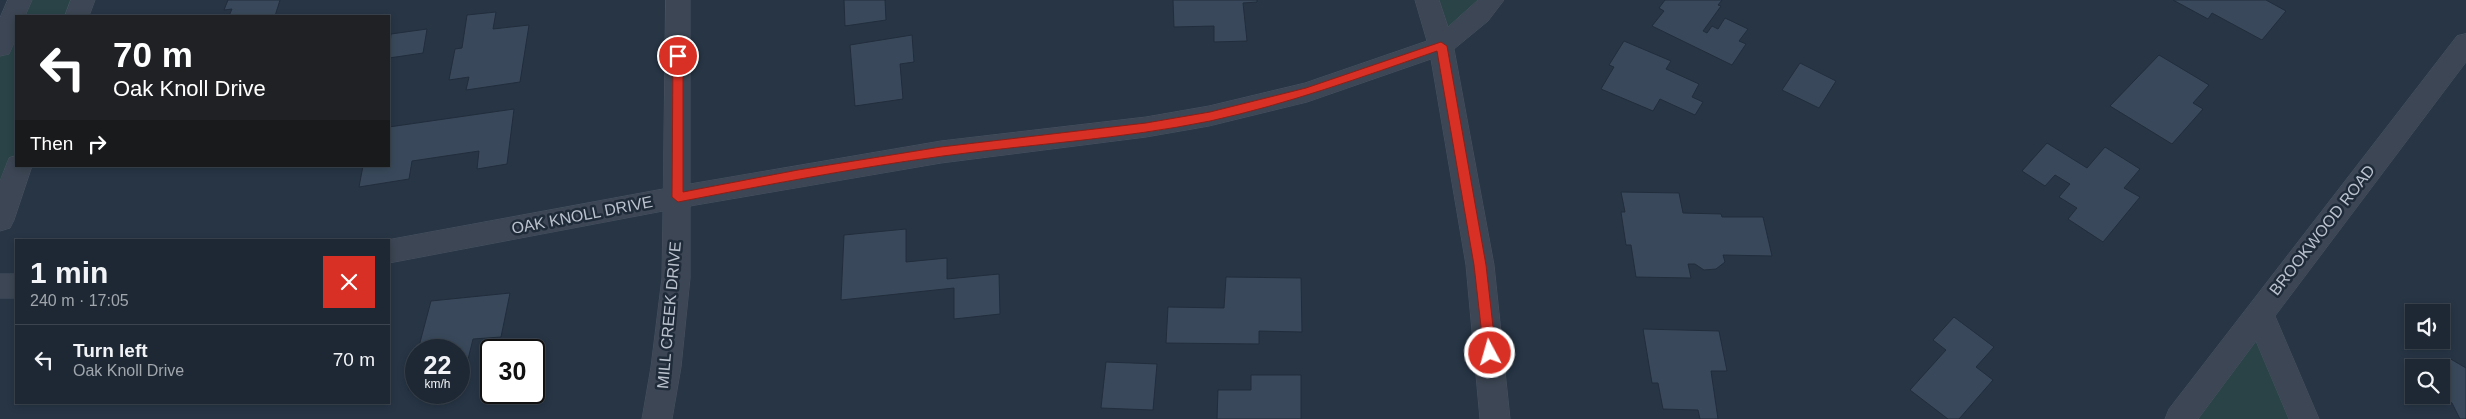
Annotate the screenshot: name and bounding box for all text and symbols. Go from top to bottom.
icon: left [30,35,95,100]
text: 70 m [113,35,193,74]
pin [657,35,699,77]
icon: arrive [664,42,692,70]
text: Oak Knoll Drive [113,76,266,101]
icon: right [83,130,111,158]
text: Then [30,133,73,154]
street label: BROOKWOOD ROAD [2266,162,2378,298]
street label: OAK KNOLL DRIVE [510,193,654,237]
street label: MILL CREEK DRIVE [654,241,684,389]
text: 1 min [30,256,108,289]
button: close [323,256,375,308]
text: 240 m · 17:05 [30,292,129,309]
map controls [2405,304,2450,404]
button: sound [2405,304,2450,349]
position arrow [1463,326,1515,378]
speed limit sign: 30 [480,339,545,404]
text: Turn left [73,340,148,361]
icon: left [30,346,58,374]
text: 70 m [333,349,375,370]
text: 22 [424,351,451,379]
button: search [2405,359,2450,404]
text: Oak Knoll Drive [73,362,184,379]
text: km/h [424,377,451,391]

